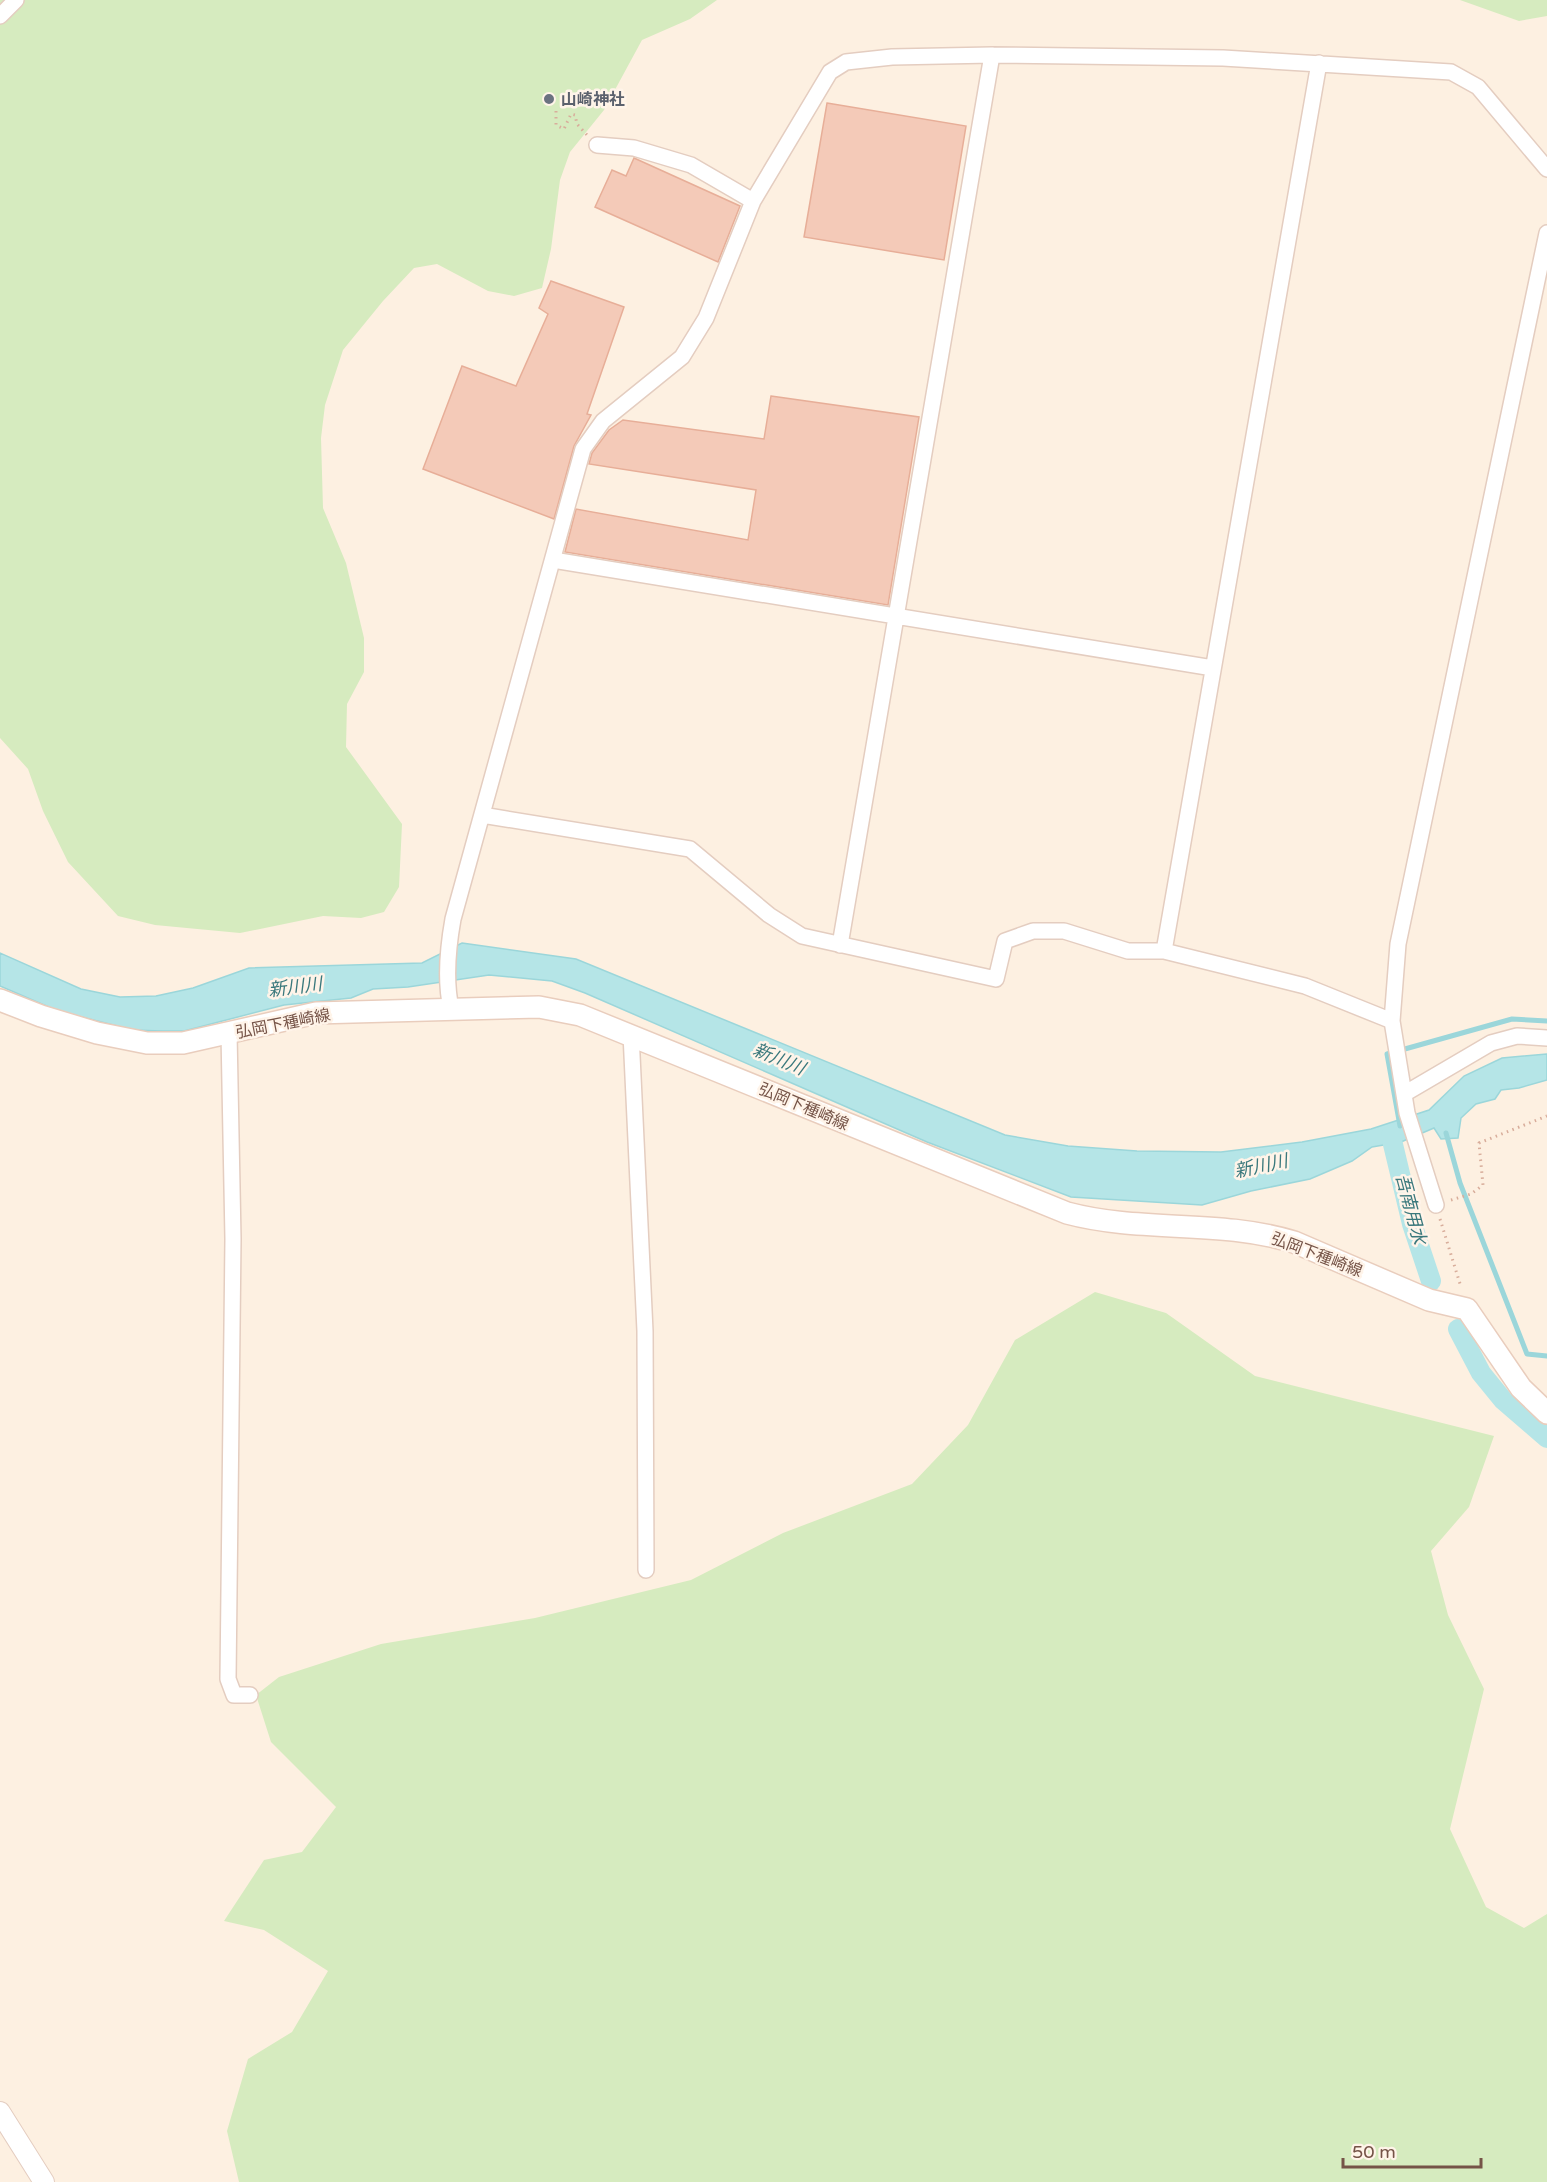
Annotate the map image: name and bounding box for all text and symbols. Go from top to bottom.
place label: 山崎神社 [561,90,625,110]
marker: 山崎神社 [542,92,556,106]
water label: 新川川 [267,973,325,1001]
street label: 弘岡下種崎線 [234,1005,332,1043]
water label: 新川川 [750,1038,810,1080]
street label: 弘岡下種崎線 [756,1079,852,1135]
water label: 新川川 [1232,1149,1292,1182]
water label: 吾南用水 [1391,1171,1431,1249]
street label: 弘岡下種崎線 [1268,1228,1365,1281]
scale bar [1343,2131,1481,2169]
text: 50 m [1352,2141,1396,2163]

